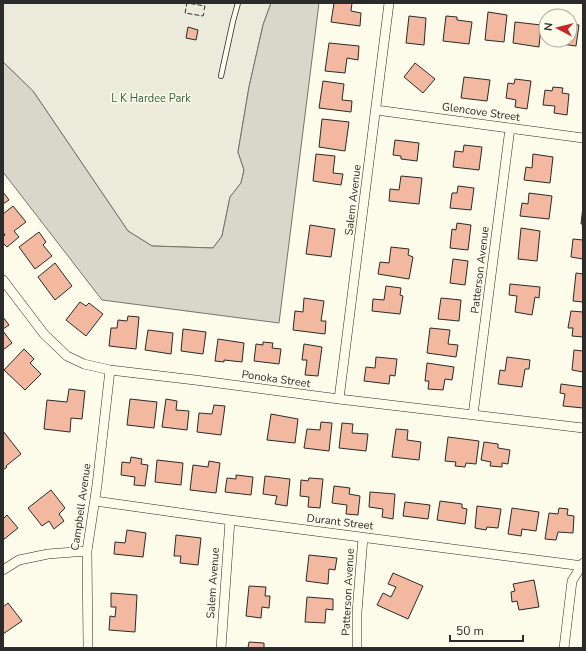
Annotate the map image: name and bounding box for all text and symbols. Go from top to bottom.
north arrow [538,8,578,48]
text: N [541,22,557,32]
park label: L K Hardee Park [111,91,191,106]
street label: Glencove Street [441,99,521,125]
street label: Salem Avenue [341,164,365,236]
street label: Patterson Avenue [467,225,493,314]
street label: Ponoka Street [241,367,312,391]
street label: Campbell Avenue [67,462,95,552]
street label: Durant Street [306,510,374,534]
street label: Salem Avenue [203,547,223,619]
street label: Patterson Avenue [338,548,358,636]
scale bar [450,617,523,643]
text: 50 m [456,623,484,639]

